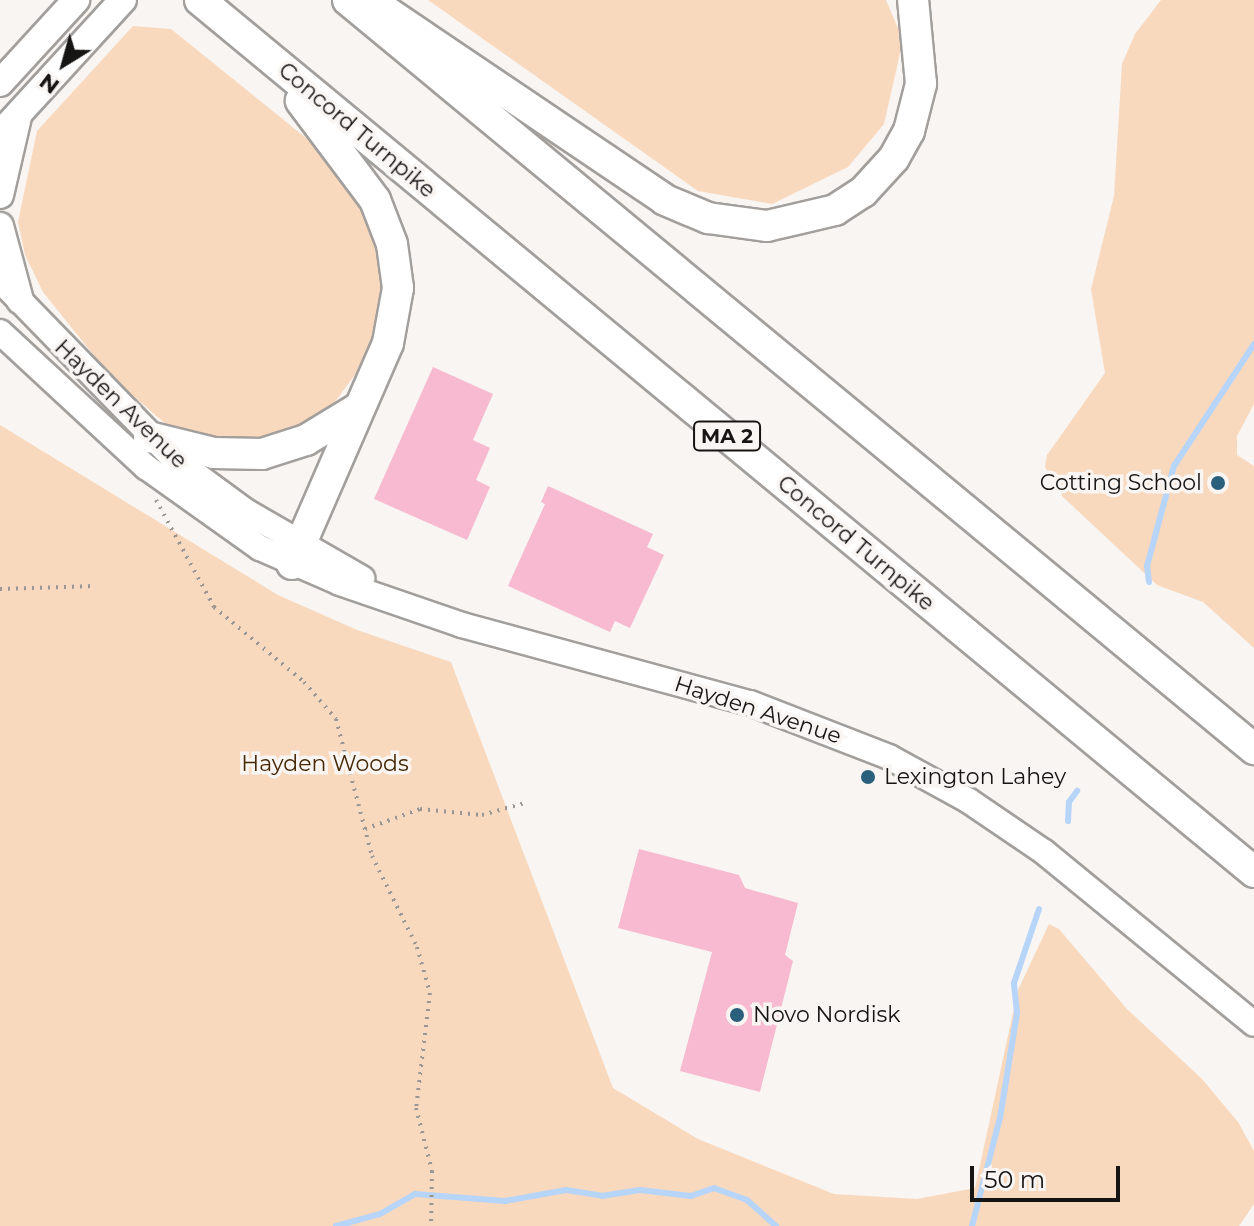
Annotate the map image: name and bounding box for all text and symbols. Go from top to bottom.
north arrow [24,24,104,104]
street label: Concord Turnpike [273,57,441,203]
text: N [34,67,64,100]
street label: Hayden Avenue [49,334,193,474]
road number: MA 2 [693,420,761,452]
street label: Concord Turnpike [772,470,940,616]
place label: Cotting School [1040,470,1202,496]
marker: Cotting School [1209,474,1227,492]
street label: Hayden Avenue [671,671,845,749]
park label: Hayden Woods [241,751,409,777]
place label: Lexington Lahey [884,764,1066,790]
marker: Lexington Lahey [859,768,877,786]
place label: Novo Nordisk [753,1002,900,1028]
marker: Novo Nordisk [728,1006,746,1024]
scale bar [974,1150,1124,1200]
text: 50 m [984,1165,1045,1194]

